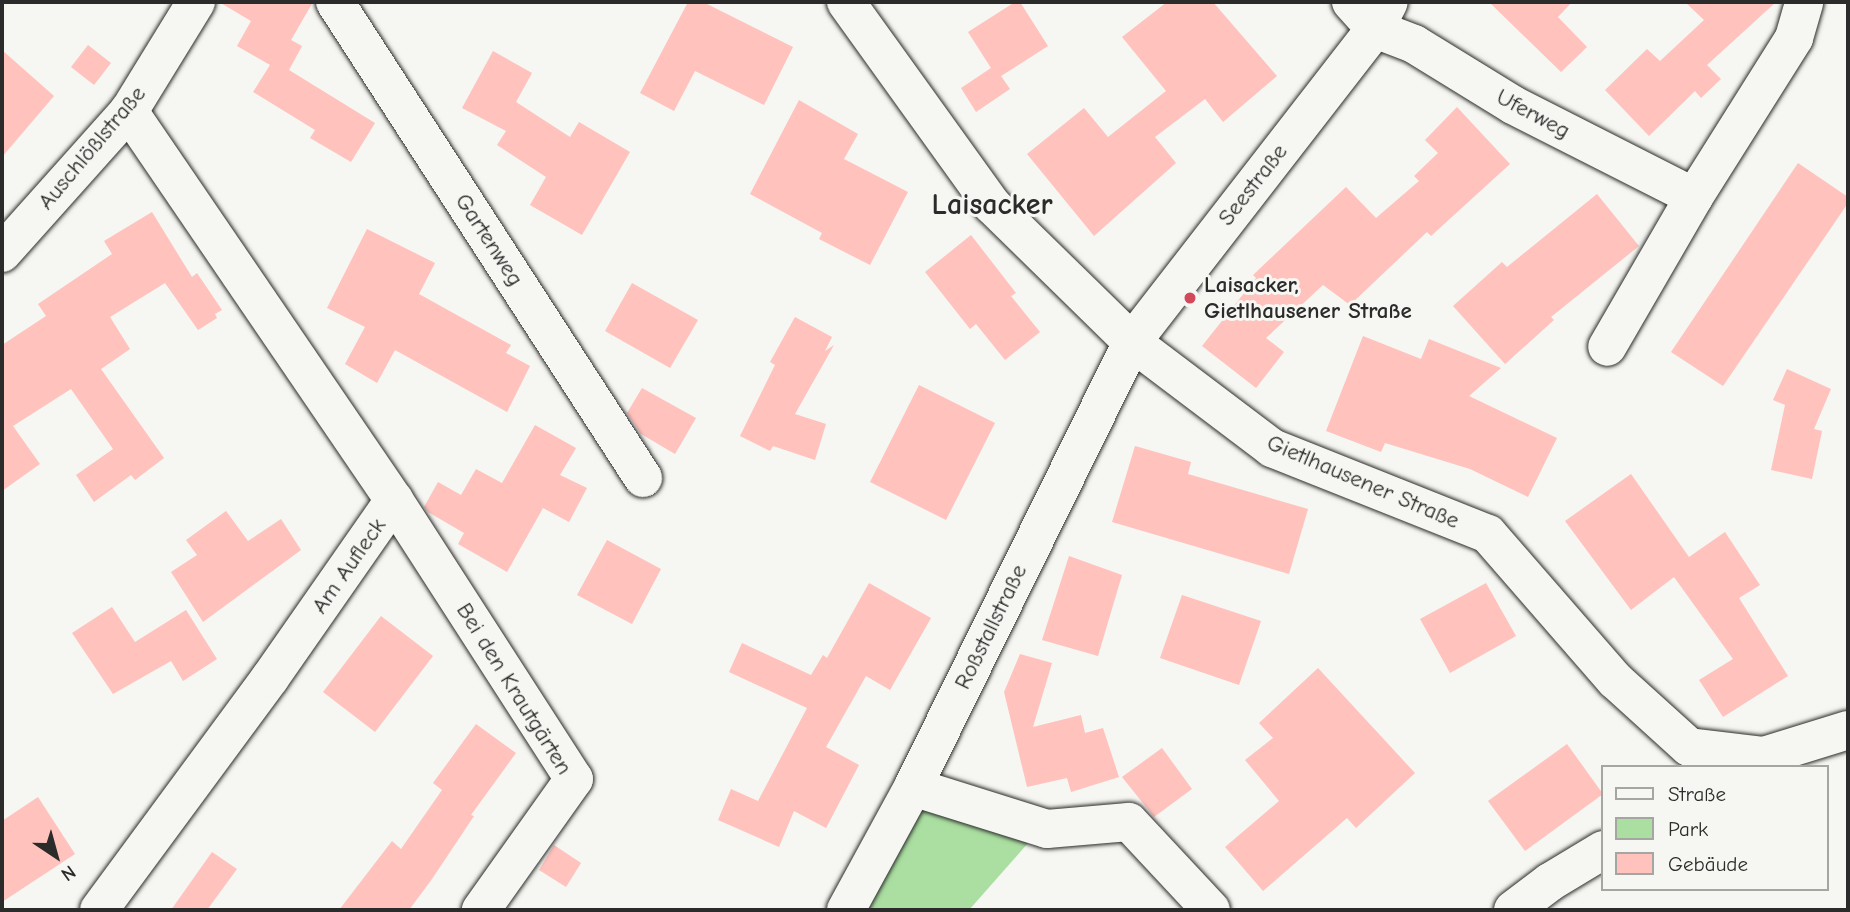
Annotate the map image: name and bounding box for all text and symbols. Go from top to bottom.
street label: Auschlößlstraße [32,81,152,215]
street label: Uferweg [1491,83,1575,145]
street label: Seestraße [1213,139,1293,231]
district label: Laisacker [932,187,1052,223]
street label: Gartenweg [449,189,529,291]
place label: Laisacker, Gietlhausener Straße [1204,271,1412,325]
marker: Laisacker, Gietlhausener Straße [1182,290,1198,306]
street label: Gietlhausener Straße [1263,429,1463,535]
street label: Am Aufleck [306,513,392,619]
street label: Roßstallstraße [949,560,1033,694]
street label: Bei den Krautgärten [450,598,578,780]
legend [1602,765,1829,891]
text: Straße [1668,782,1726,806]
text: Park [1668,817,1708,841]
north arrow [21,821,91,891]
text: Gebäude [1668,852,1748,876]
text: N [57,860,80,886]

